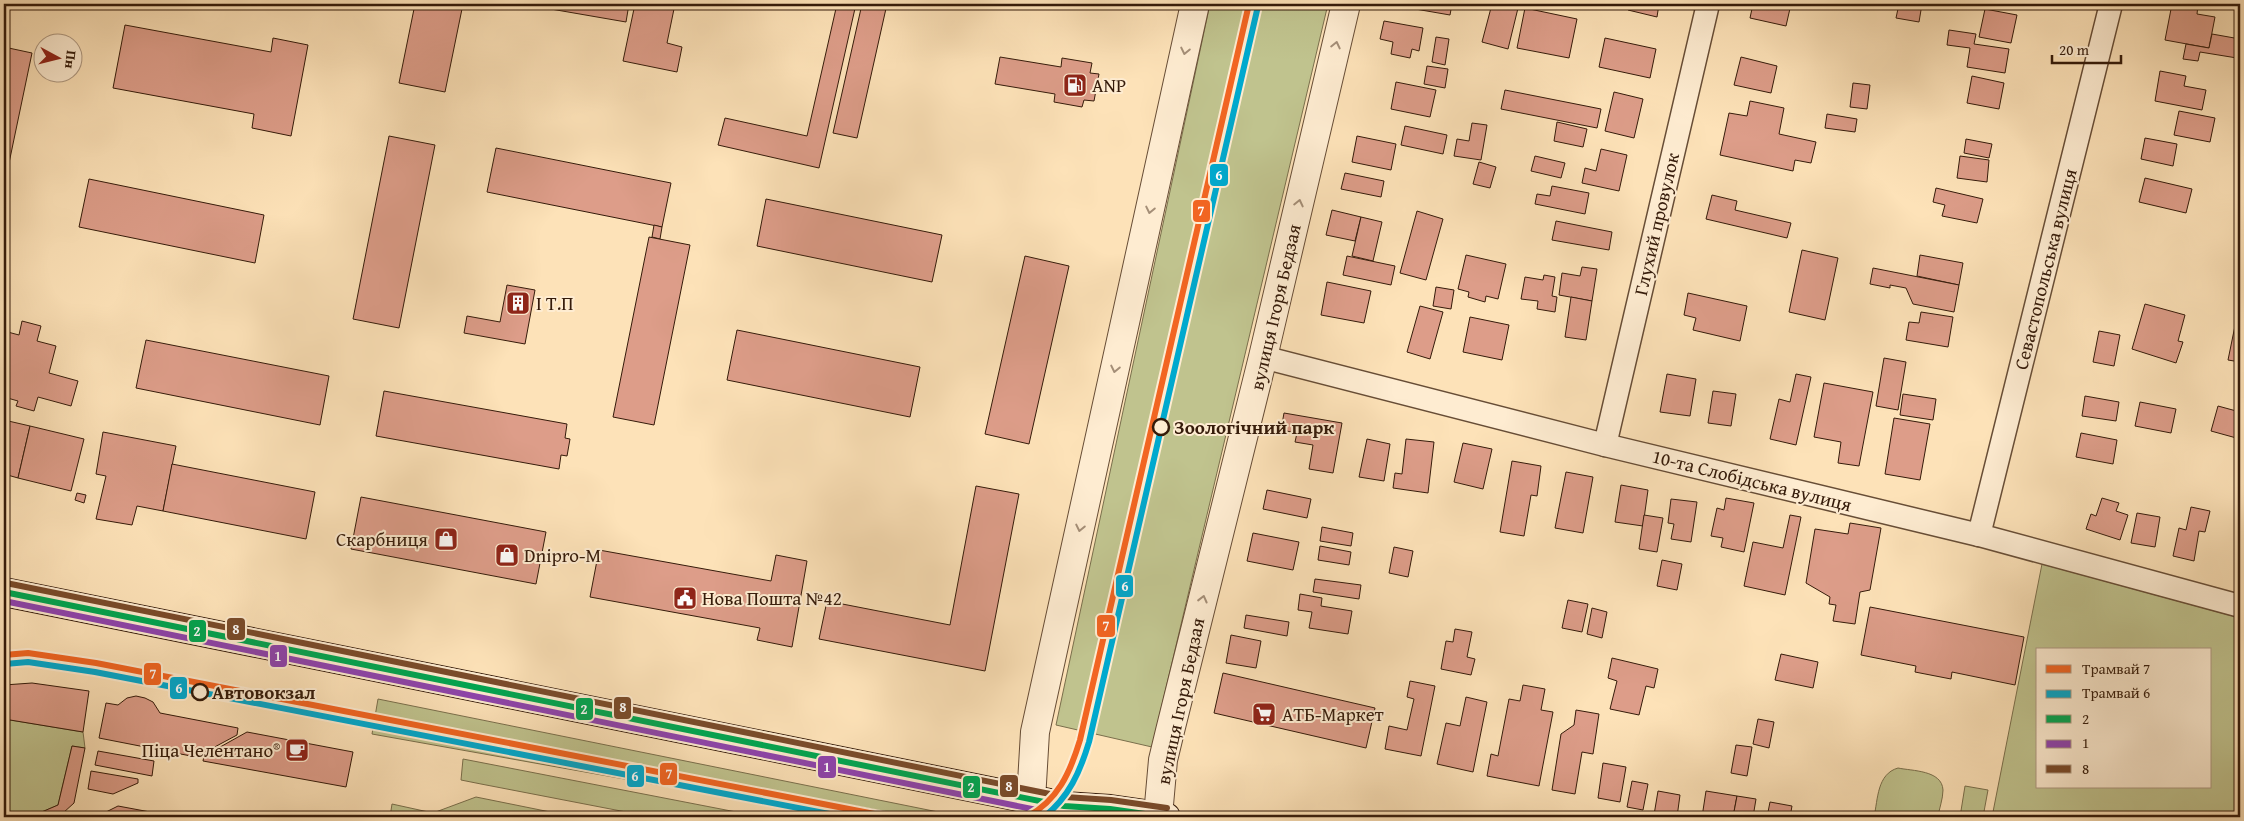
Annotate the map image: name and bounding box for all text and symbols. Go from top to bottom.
north arrow [32,32,82,82]
scale bar [2052,32,2120,64]
text: 20 m [2059,39,2090,60]
one-way arrow [1330,40,1341,49]
one-way arrow [1180,47,1191,56]
text: Пн [60,49,82,70]
place label: ANP [1092,71,1126,99]
fuel station icon: ANP [1062,72,1088,98]
street label: Глухий провулок [1626,150,1686,298]
line badge: 6 [1209,163,1229,187]
text: 6 [1215,165,1223,185]
street label: Севастопольська вулиця [2006,165,2084,373]
line badge: 7 [1192,199,1211,223]
one-way arrow [1293,199,1304,208]
text: 7 [1197,201,1205,221]
one-way arrow [1146,206,1156,215]
street label: вулиця Ігоря Бедзая [1242,221,1308,393]
place label: І Т.П [536,289,574,317]
building icon: І Т.П [505,290,531,316]
one-way arrow [1111,364,1121,373]
place label: Зоологічний парк [1174,413,1334,441]
marker: Зоологічний парк [1152,418,1170,436]
street label: 10-та Слобідська вулиця [1649,442,1855,518]
one-way arrow [1075,523,1086,532]
place label: Скарбниця [336,525,428,553]
shop icon: Скарбниця [433,526,459,552]
place label: Dnipro-M [524,541,601,569]
shop icon: Dnipro-M [494,542,520,568]
line badge: 6 [1115,574,1134,598]
text: 6 [1121,576,1129,596]
place label: Нова Пошта №42 [702,584,842,612]
public building icon: Нова Пошта №42 [672,585,698,611]
one-way arrow [1197,594,1208,603]
line badge: 7 [1096,614,1116,638]
street label: вулиця Ігоря Бедзая [1149,615,1211,787]
text: 7 [1102,616,1110,636]
line badge: 8 [226,617,246,641]
line badge: 2 [188,619,207,643]
text: 8 [232,619,240,639]
text: 2 [193,621,201,641]
line badge: 1 [269,644,288,668]
text: 1 [274,646,282,666]
legend [2036,648,2212,788]
text: Трамвай 7 [2082,658,2150,679]
line badge: 7 [143,662,162,686]
text: 7 [149,664,157,684]
line badge: 6 [169,676,188,700]
text: 6 [175,678,183,698]
place label: Автовокзал [212,678,315,706]
text: Трамвай 6 [2082,682,2150,703]
marker: Автовокзал [191,683,209,701]
line badge: 8 [613,696,632,720]
line badge: 2 [575,697,594,721]
text: 8 [619,697,627,717]
text: 2 [580,699,588,719]
place label: АТБ-Маркет [1282,700,1385,728]
supermarket icon: АТБ-Маркет [1251,701,1277,727]
text: 2 [2082,708,2089,729]
text: 1 [2082,732,2089,753]
place label: Піца Челентано® [142,736,280,764]
cafe icon: Піца Челентано® [284,737,310,763]
line badge: 1 [817,755,837,779]
text: 1 [823,757,831,777]
text: 8 [2082,758,2089,779]
line badge: 7 [659,762,678,786]
line badge: 6 [626,764,645,788]
text: 7 [665,764,673,784]
text: 6 [631,766,639,786]
line badge: 8 [999,774,1019,798]
line badge: 2 [962,775,981,799]
text: 8 [1005,776,1013,796]
text: 2 [967,777,975,797]

